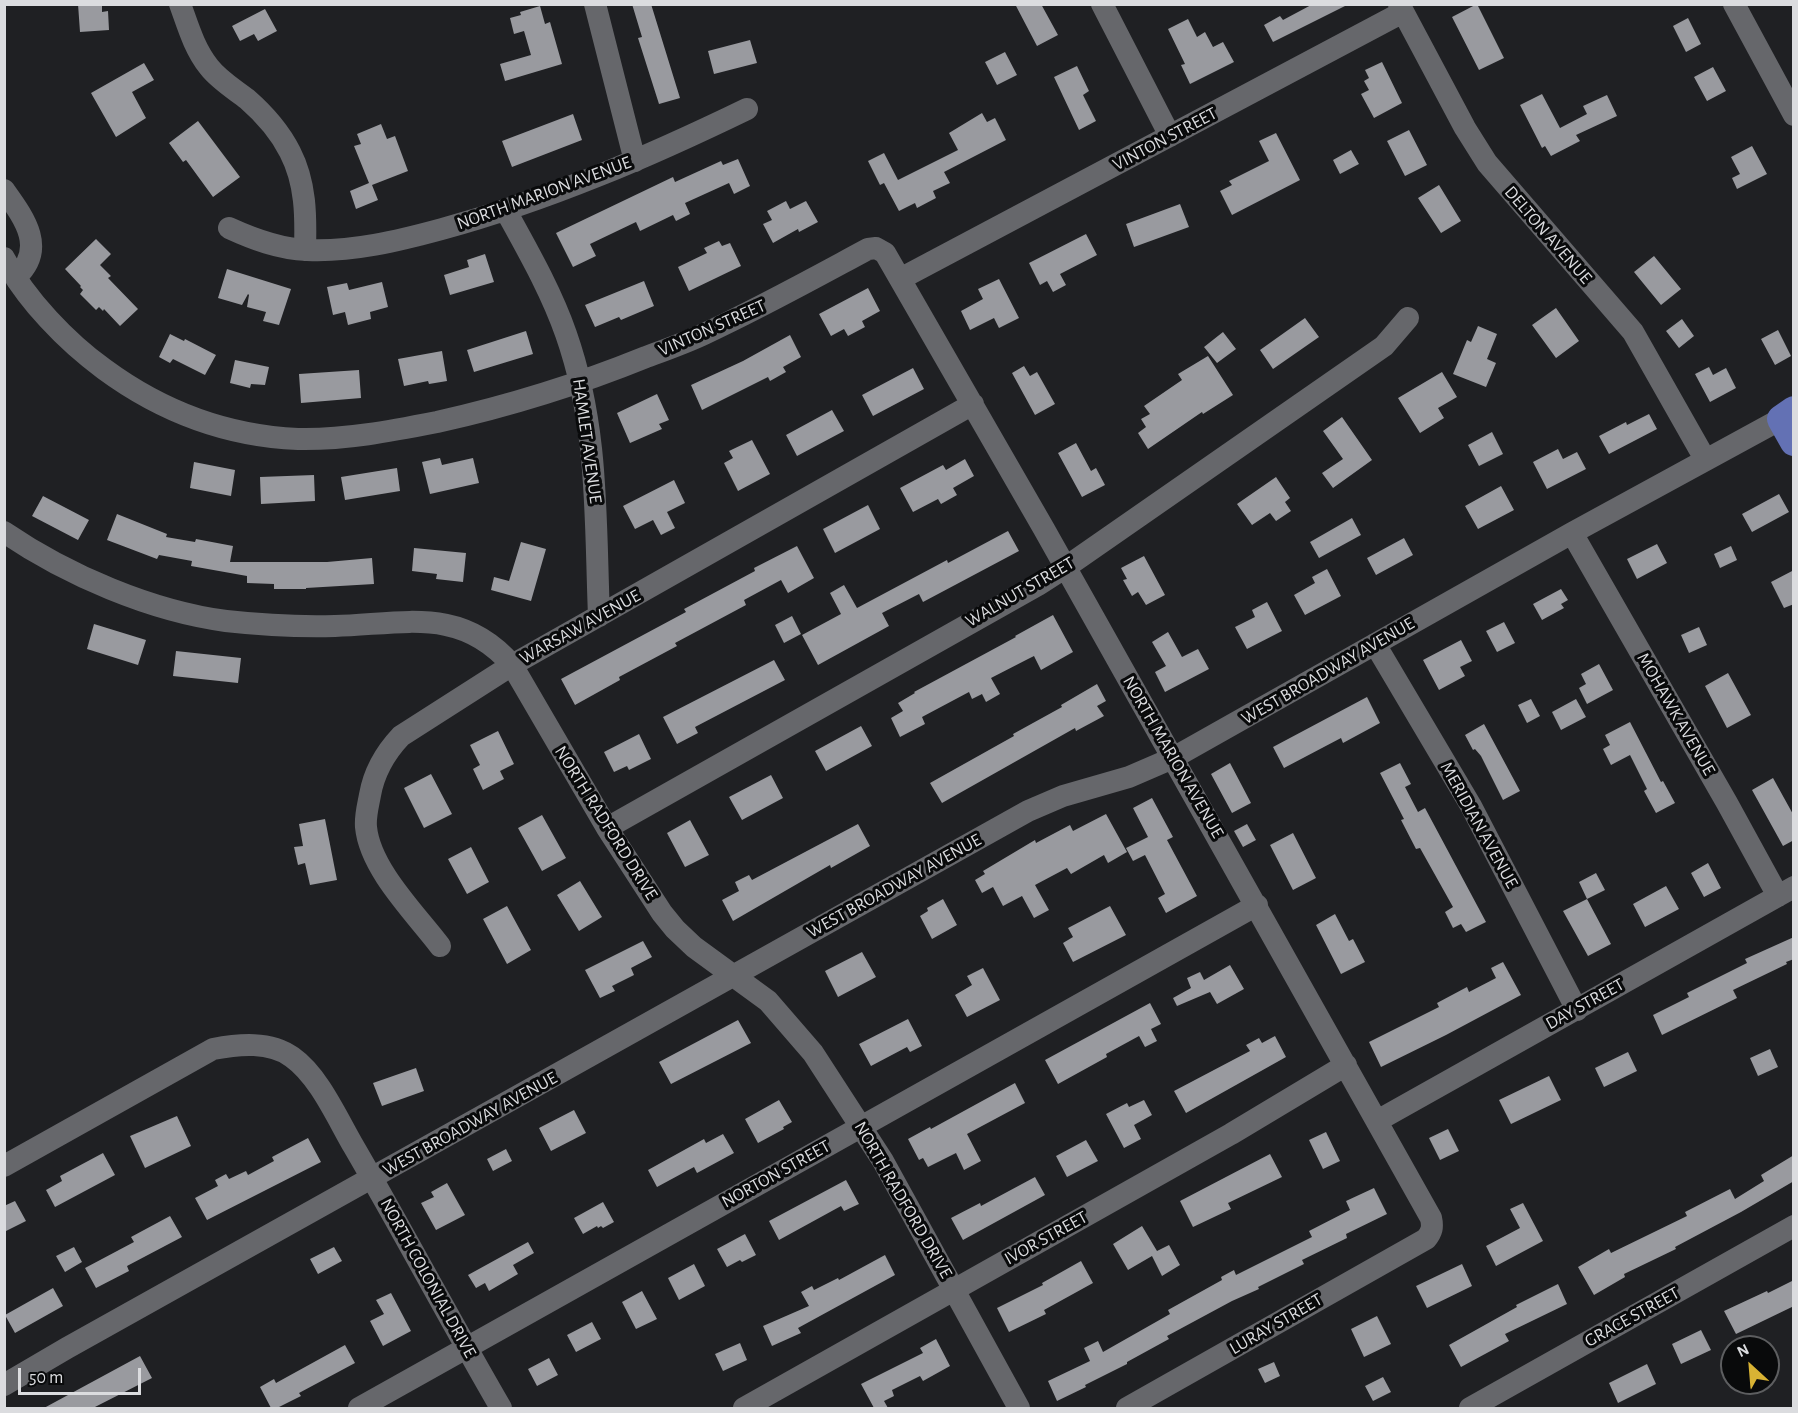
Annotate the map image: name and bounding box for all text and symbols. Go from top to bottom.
street label: VINTON STREET [1109,102,1221,176]
street label: NORTH MARION AVENUE [454,151,634,235]
street label: DELTON AVENUE [1500,182,1596,288]
street label: VINTON STREET [655,295,769,361]
street label: HAMLET AVENUE [568,377,606,505]
street label: WALNUT STREET [962,552,1078,632]
street label: WARSAW AVENUE [516,585,644,669]
street label: WEST BROADWAY AVENUE [1238,613,1418,729]
street label: MOHAWK AVENUE [1632,649,1720,779]
street label: NORTH MARION AVENUE [1118,672,1228,842]
street label: NORTH RADFORD DRIVE [550,742,662,904]
street label: MERIDIAN AVENUE [1435,758,1523,892]
street label: WEST BROADWAY AVENUE [803,829,985,943]
street label: DAY STREET [1542,974,1628,1034]
street label: WEST BROADWAY AVENUE [379,1067,561,1181]
street label: NORTH RADFORD DRIVE [849,1118,957,1282]
street label: NORTON STREET [718,1135,834,1213]
street label: NORTH COLONIAL DRIVE [375,1195,481,1361]
street label: IVOR STREET [1001,1206,1091,1270]
street label: GRACE STREET [1581,1282,1683,1352]
street label: LURAY STREET [1226,1289,1326,1359]
north arrow [1720,1335,1780,1395]
text: N [1734,1341,1751,1360]
scale bar [21,1356,144,1394]
text: 50 m [29,1369,63,1387]

